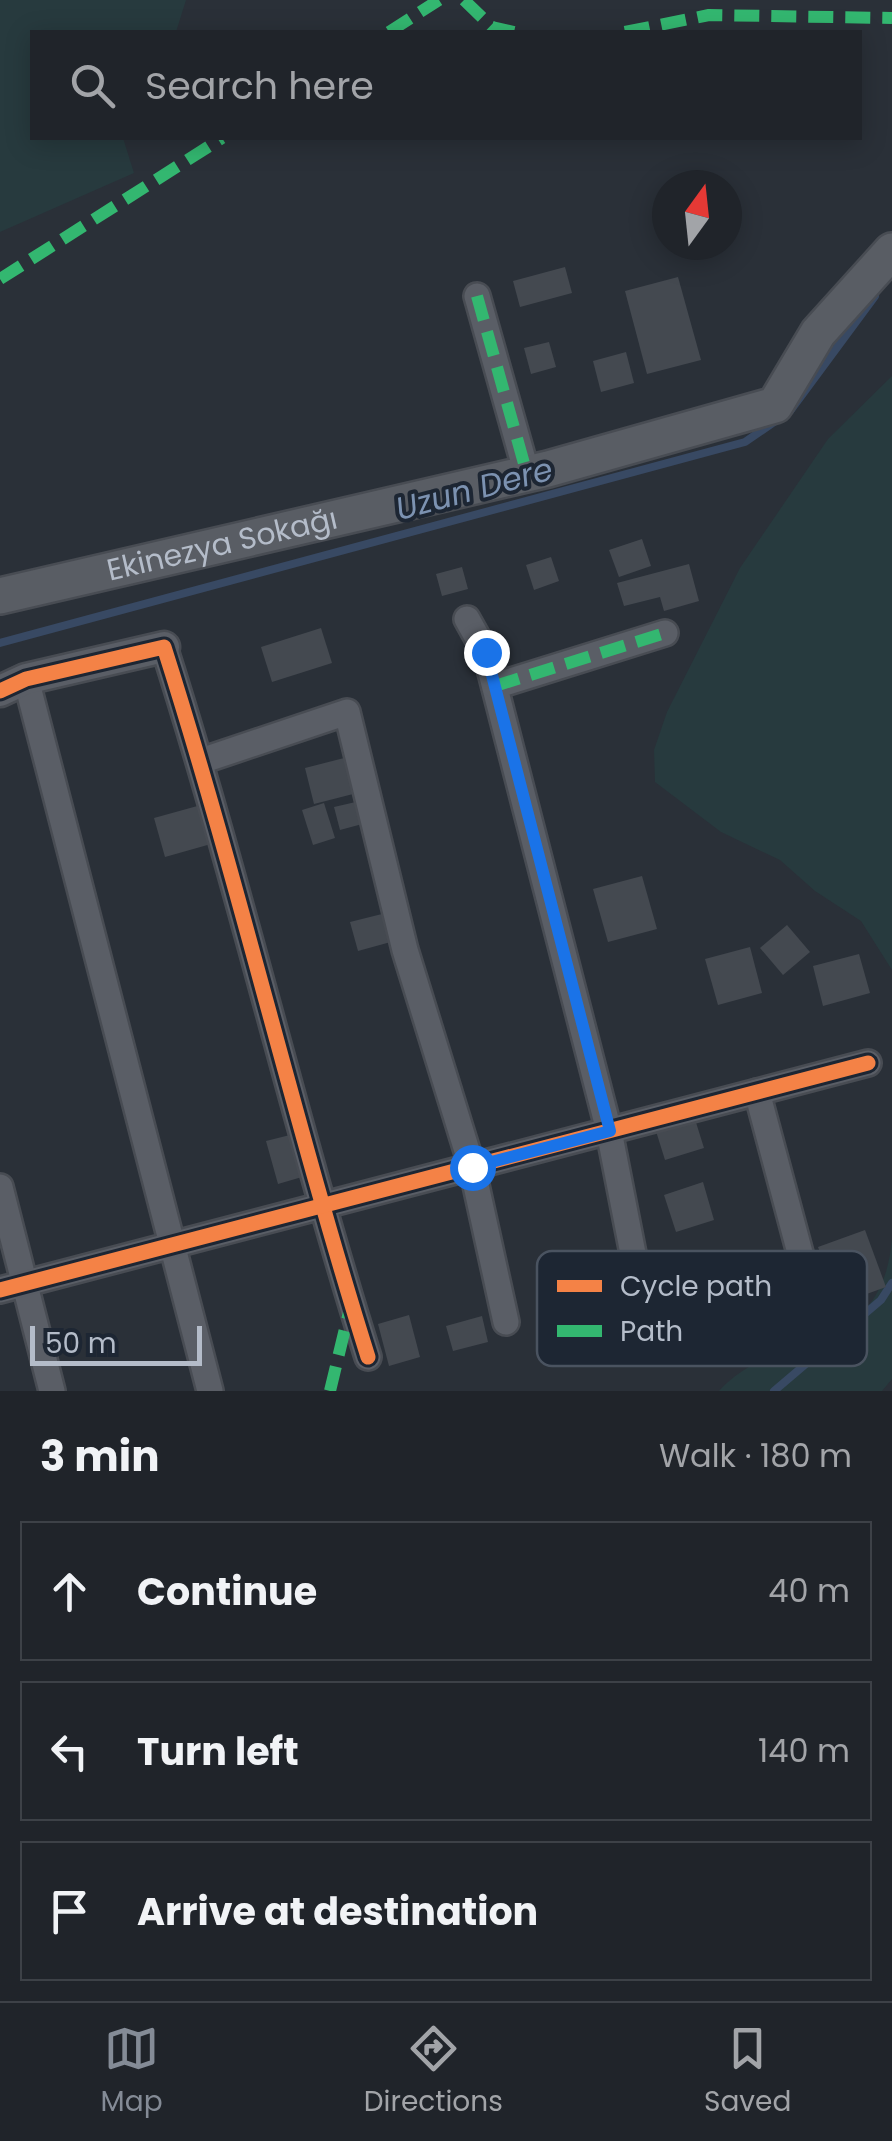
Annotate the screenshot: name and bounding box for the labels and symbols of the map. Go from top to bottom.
north arrow [652,170,742,260]
water label: Uzun Dere [390,446,557,531]
street label: Ekinezya Sokağı [103,497,341,592]
route end [464,630,510,676]
route start [450,1145,496,1191]
legend [537,1251,867,1366]
text: Cycle path [620,1267,772,1306]
text: Path [620,1312,683,1351]
scale bar [30,1321,202,1366]

